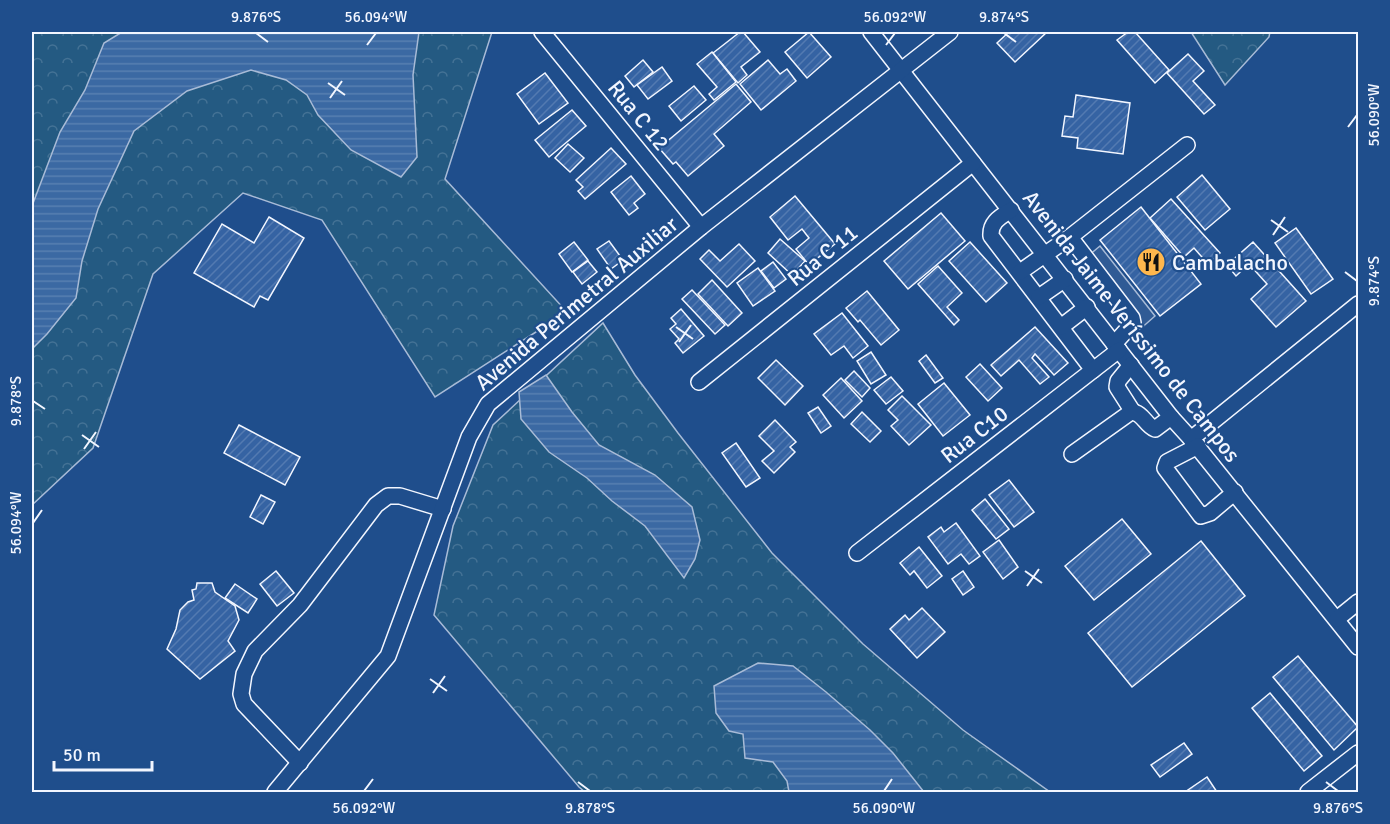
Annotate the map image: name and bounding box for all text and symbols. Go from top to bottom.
text: 9.876°S [231,8,281,26]
text: 56.094°W [345,8,408,26]
text: 56.092°W [864,8,927,26]
text: 9.874°S [979,8,1029,26]
street label: Rua C 12 [602,75,675,156]
text: 56.090°W [1365,83,1383,146]
street label: Avenida Jaime Veríssimo de Campos [1017,185,1246,468]
street label: Avenida Perimetral Auxiliar [469,211,683,396]
street label: Rua C 11 [782,219,863,292]
restaurant icon: Cambalacho [1135,246,1167,278]
place label: Cambalacho [1172,249,1288,276]
text: 9.874°S [1365,256,1383,306]
text: 9.878°S [7,376,25,426]
street label: Rua C10 [935,400,1013,469]
text: 56.094°W [7,491,25,554]
scale bar [54,734,152,772]
text: 50 m [63,744,101,766]
text: 56.092°W [333,799,396,817]
text: 9.878°S [565,799,615,817]
text: 56.090°W [853,799,916,817]
text: 9.876°S [1313,799,1363,817]

